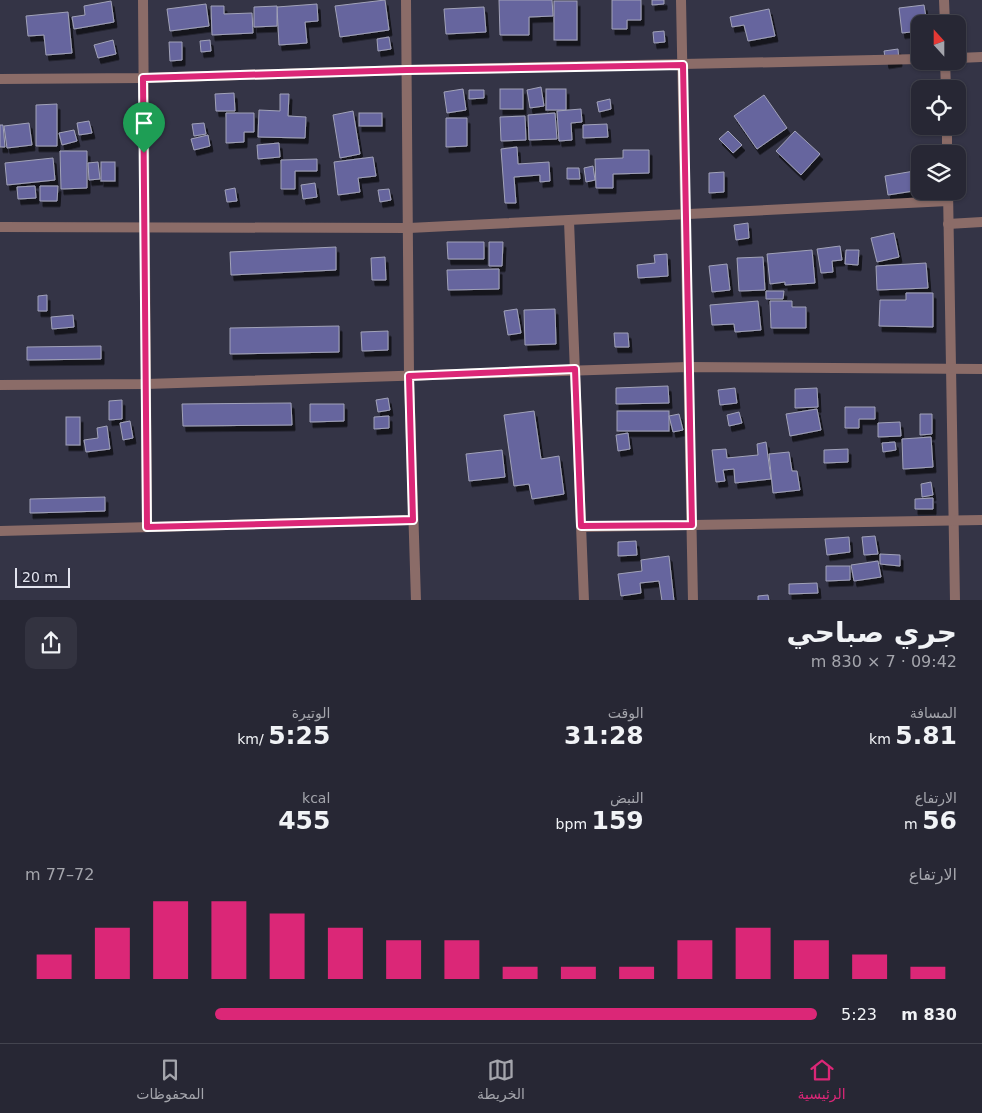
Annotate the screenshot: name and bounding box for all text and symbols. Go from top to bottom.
north arrow [911,15,966,70]
map controls [911,15,966,200]
button: locate [911,80,966,135]
pin [123,102,165,153]
icon: arrive [130,109,158,137]
button: layers [911,145,966,200]
scale bar [15,566,70,589]
text: 20 m [22,569,58,585]
text: جري صباحي [786,616,957,649]
button: share [25,617,77,669]
text: 09:42 · 7 × 830 m [811,652,957,671]
text: الوتيرة [292,705,330,721]
text: الوقت [608,705,644,721]
text: المسافة [910,705,957,721]
text: 5:25 [268,721,330,750]
text: 31:28 [564,721,644,750]
text: 5.81 [895,721,957,750]
text: /km [237,731,268,747]
text: km [869,731,895,747]
text: kcal [302,790,330,806]
text: النبض [610,790,644,806]
text: الارتفاع [915,790,957,806]
text: 455 [278,806,330,835]
text: 159 [591,806,644,835]
text: 56 [922,806,957,835]
text: bpm [556,816,591,832]
text: m [904,816,922,832]
text: 72–77 m [25,865,94,884]
text: الارتفاع [909,865,957,884]
text: 5:23 [841,1005,877,1024]
text: 830 m [901,1005,957,1024]
tab: المحفوظات [136,1056,205,1102]
tab: الخريطة [477,1056,525,1102]
tab: الرئيسية [797,1056,846,1102]

